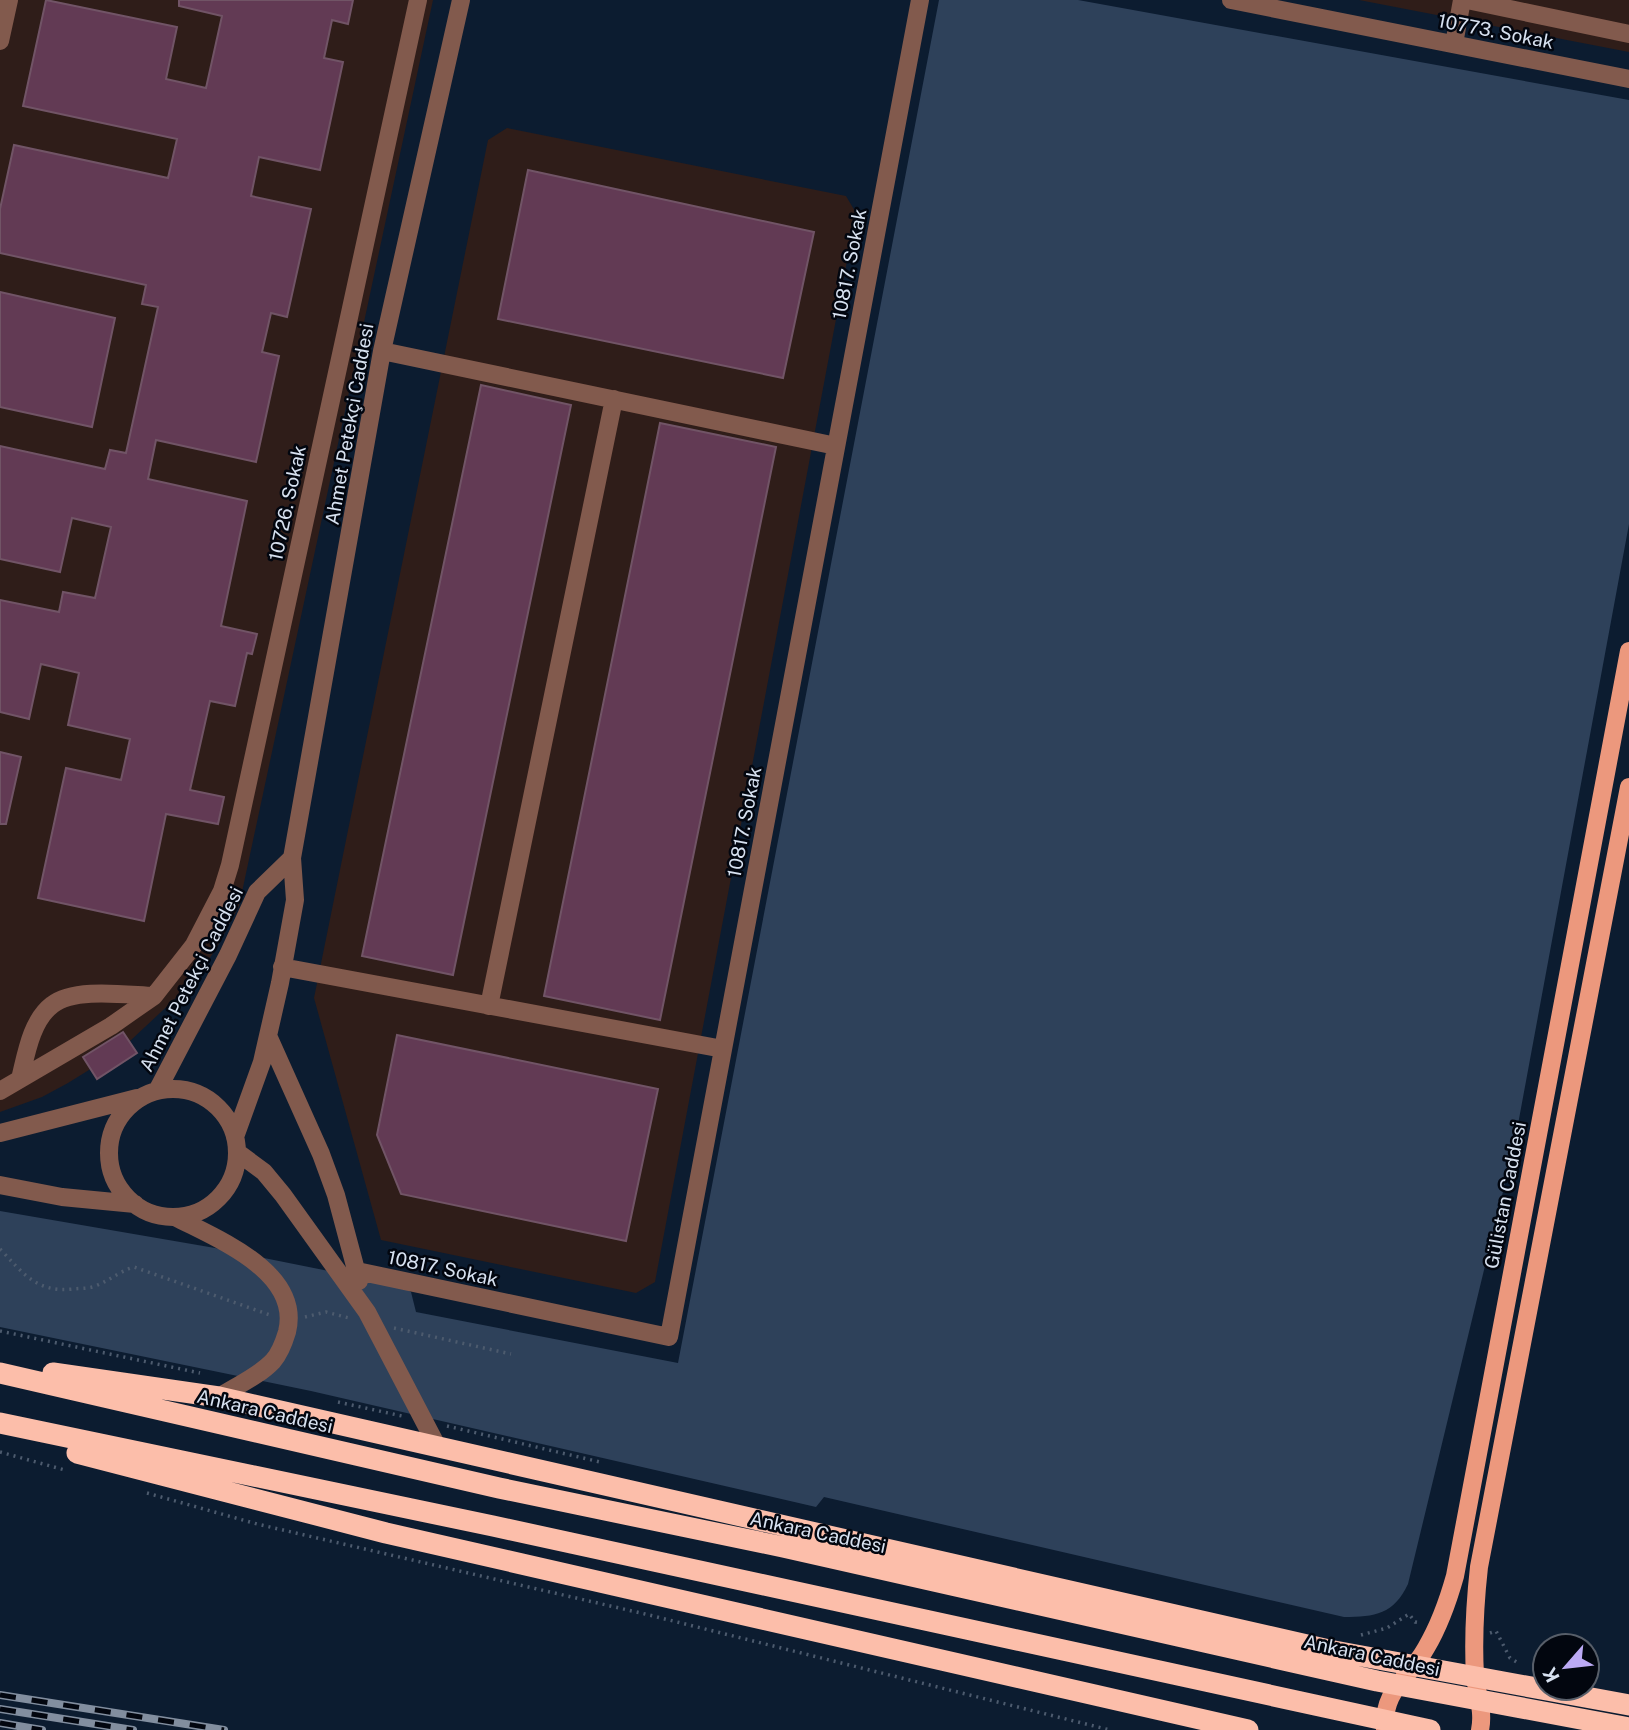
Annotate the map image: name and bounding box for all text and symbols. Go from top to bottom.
street label: 10773. Sokak [1436,9,1556,53]
street label: 10817. Sokak [827,206,871,321]
street label: Ahmet Petekçi Caddesi [320,321,378,527]
street label: 10726. Sokak [264,443,310,563]
street label: 10817. Sokak [722,764,766,879]
street label: Ahmet Petekçi Caddesi [135,883,247,1075]
street label: Gülistan Caddesi [1480,1120,1530,1270]
street label: 10817. Sokak [386,1246,500,1290]
street label: Ankara Caddesi [195,1385,335,1437]
street label: Ankara Caddesi [748,1507,888,1557]
street label: Ankara Caddesi [1302,1630,1442,1680]
north arrow [1531,1632,1601,1702]
text: K [1538,1663,1564,1686]

